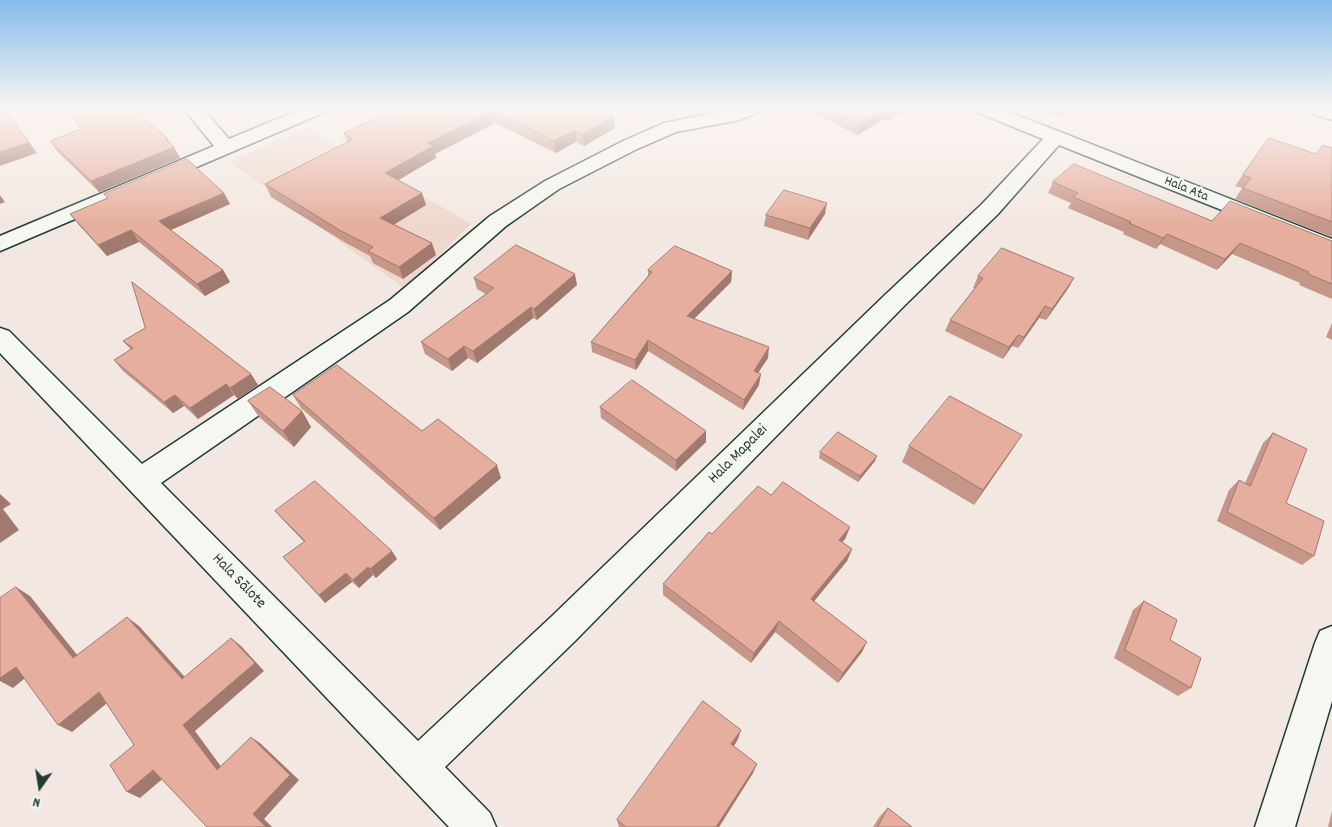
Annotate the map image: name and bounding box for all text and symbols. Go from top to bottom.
street label: Hala Ata [1161,174,1211,206]
street label: Hala Mapalei [705,421,773,489]
street label: Hala Sālote [207,550,269,614]
north arrow [15,762,65,812]
text: N [31,791,42,812]

